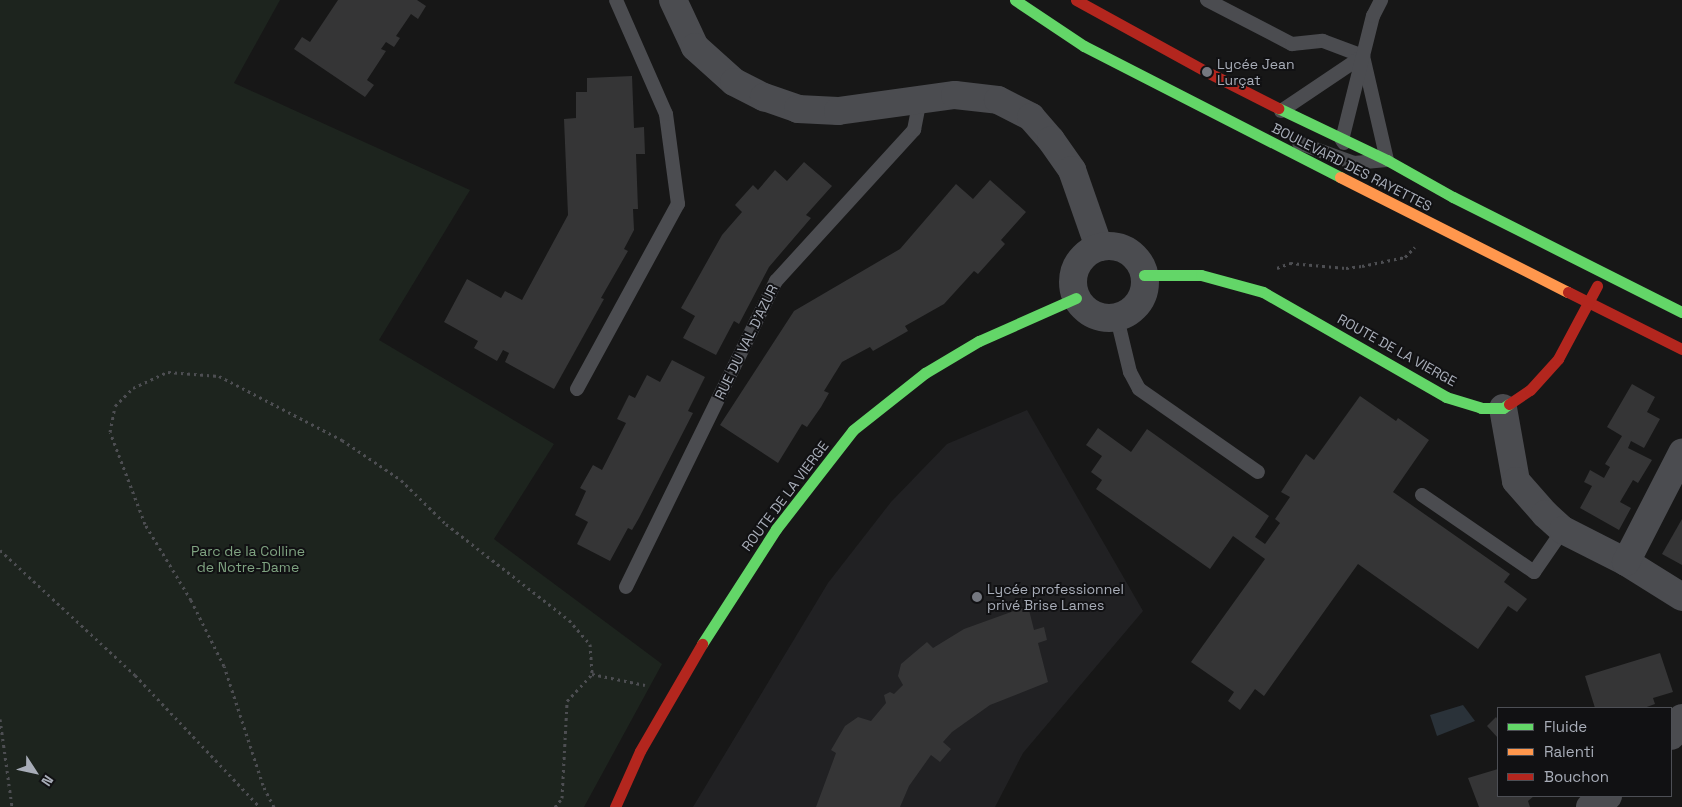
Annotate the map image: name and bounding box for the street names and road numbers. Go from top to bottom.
street label: BOULEVARD DES RAYETTES [1269,119,1435,215]
street label: RUE DU VAL D'AZUR [711,282,781,402]
street label: ROUTE DE LA VIERGE [1334,310,1460,390]
street label: ROUTE DE LA VIERGE [738,437,832,555]

